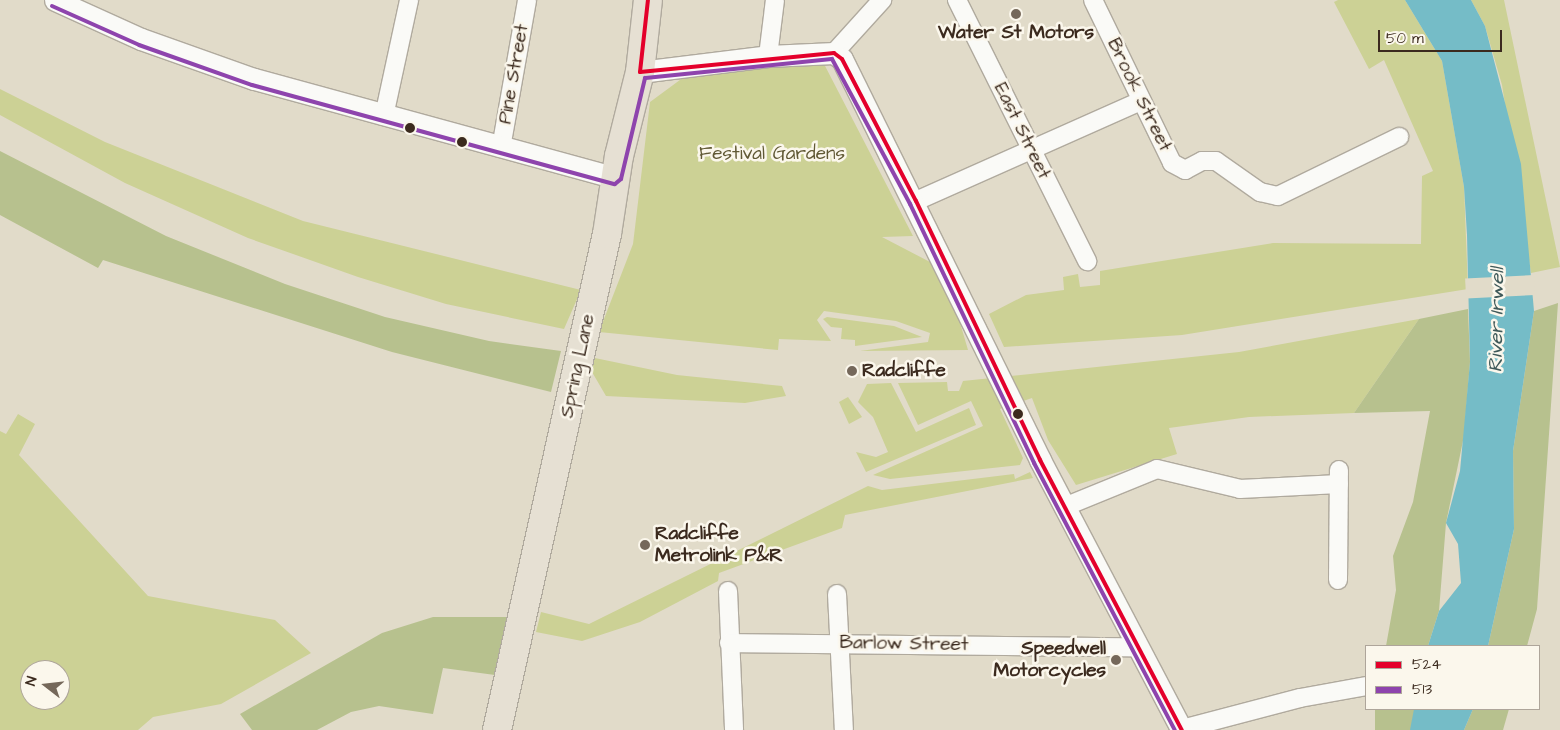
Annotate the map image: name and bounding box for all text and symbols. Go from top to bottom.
marker: Water St Motors [1010,8,1022,20]
scale bar [1380,20,1504,52]
street label: Pine Street [494,22,534,126]
place label: Water St Motors [938,22,1094,44]
text: 50 m [1386,28,1424,49]
street label: Brook Street [1102,35,1176,155]
street label: East Street [989,79,1055,183]
unlabelled marker [405,123,415,133]
unlabelled marker [457,137,467,147]
park label: Festival Gardens [699,143,845,165]
water label: River Irwell [1484,267,1510,373]
street label: Spring Lane [556,312,600,420]
place label: Radcliffe [862,360,946,382]
marker: Radcliffe [846,365,858,377]
unlabelled marker [1013,409,1023,419]
place label: Radcliffe Metrolink P&R [655,523,783,567]
marker: Radcliffe Metrolink P&R [639,539,651,551]
street label: Barlow Street [839,631,969,657]
place label: Speedwell Motorcycles [993,638,1106,682]
legend [1365,645,1540,710]
marker: Speedwell Motorcycles [1110,654,1122,666]
text: 524 [1412,654,1441,675]
north arrow [20,660,70,710]
text: N [21,674,42,688]
text: 513 [1412,679,1432,700]

